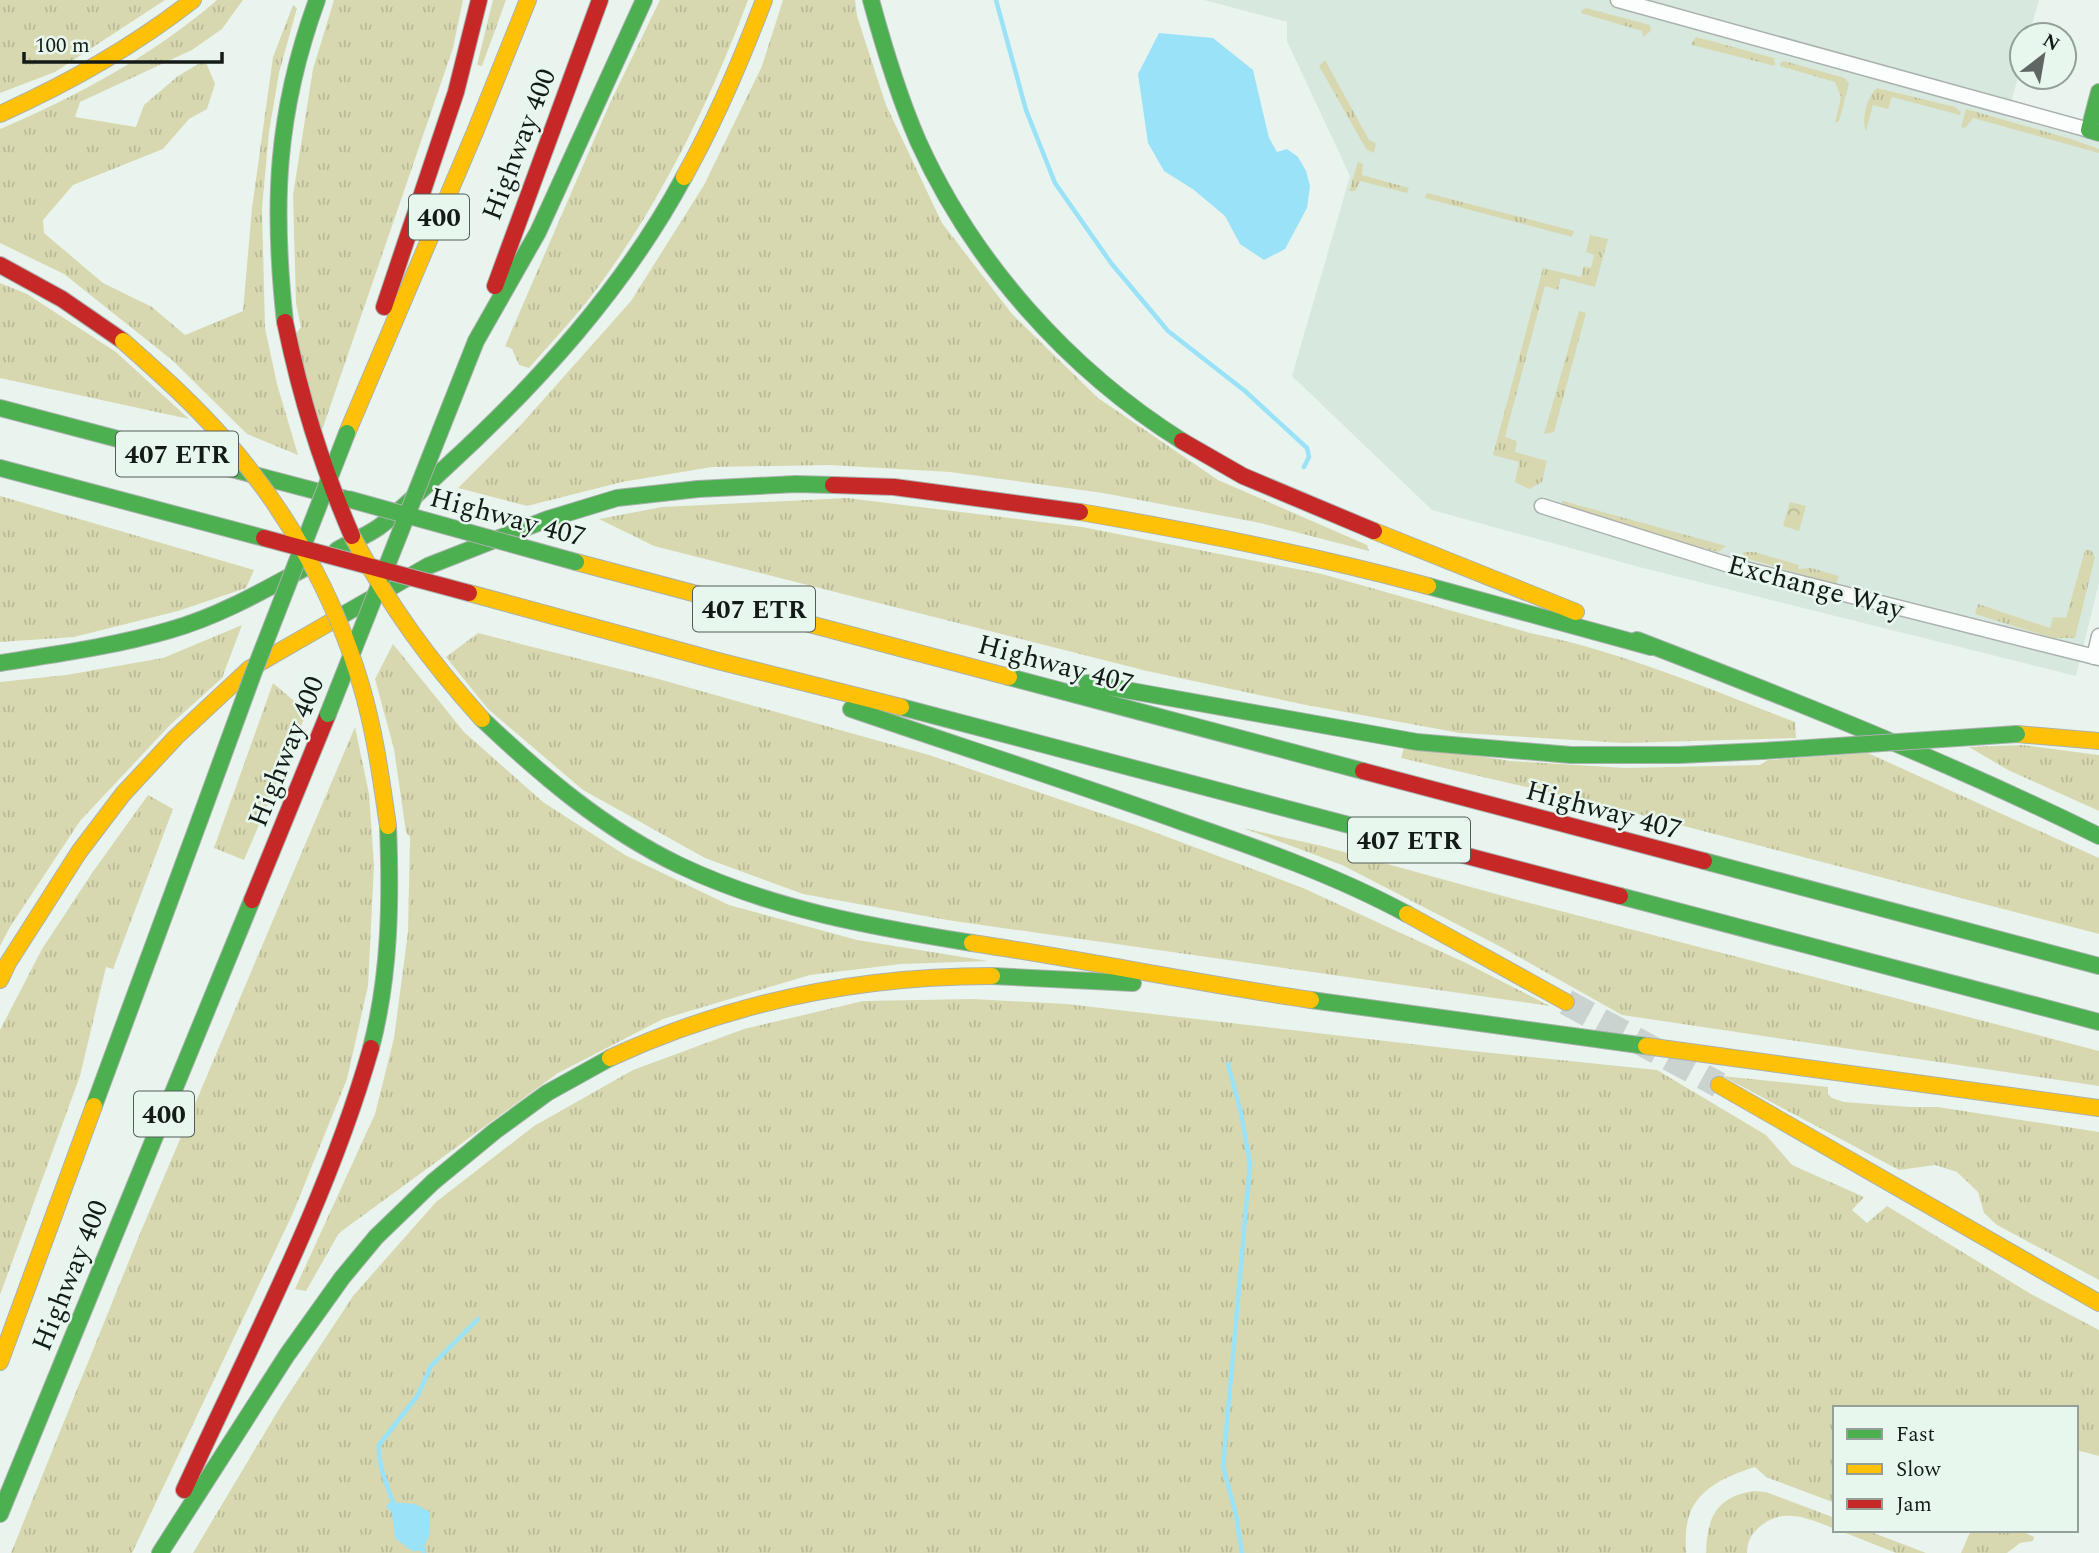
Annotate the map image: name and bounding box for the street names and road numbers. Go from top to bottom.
street label: Highway 400 [471,62,568,227]
road number: 400 [409,194,469,240]
road number: 407 ETR [116,432,238,476]
street label: Highway 407 [425,476,590,559]
street label: Exchange Way [1723,543,1910,632]
road number: 407 ETR [693,586,815,632]
street label: Highway 407 [973,623,1138,706]
street label: Highway 400 [237,670,336,834]
street label: Highway 407 [1521,769,1686,852]
road number: 407 ETR [1348,818,1470,862]
road number: 400 [134,1092,194,1136]
street label: Highway 400 [21,1194,120,1358]

